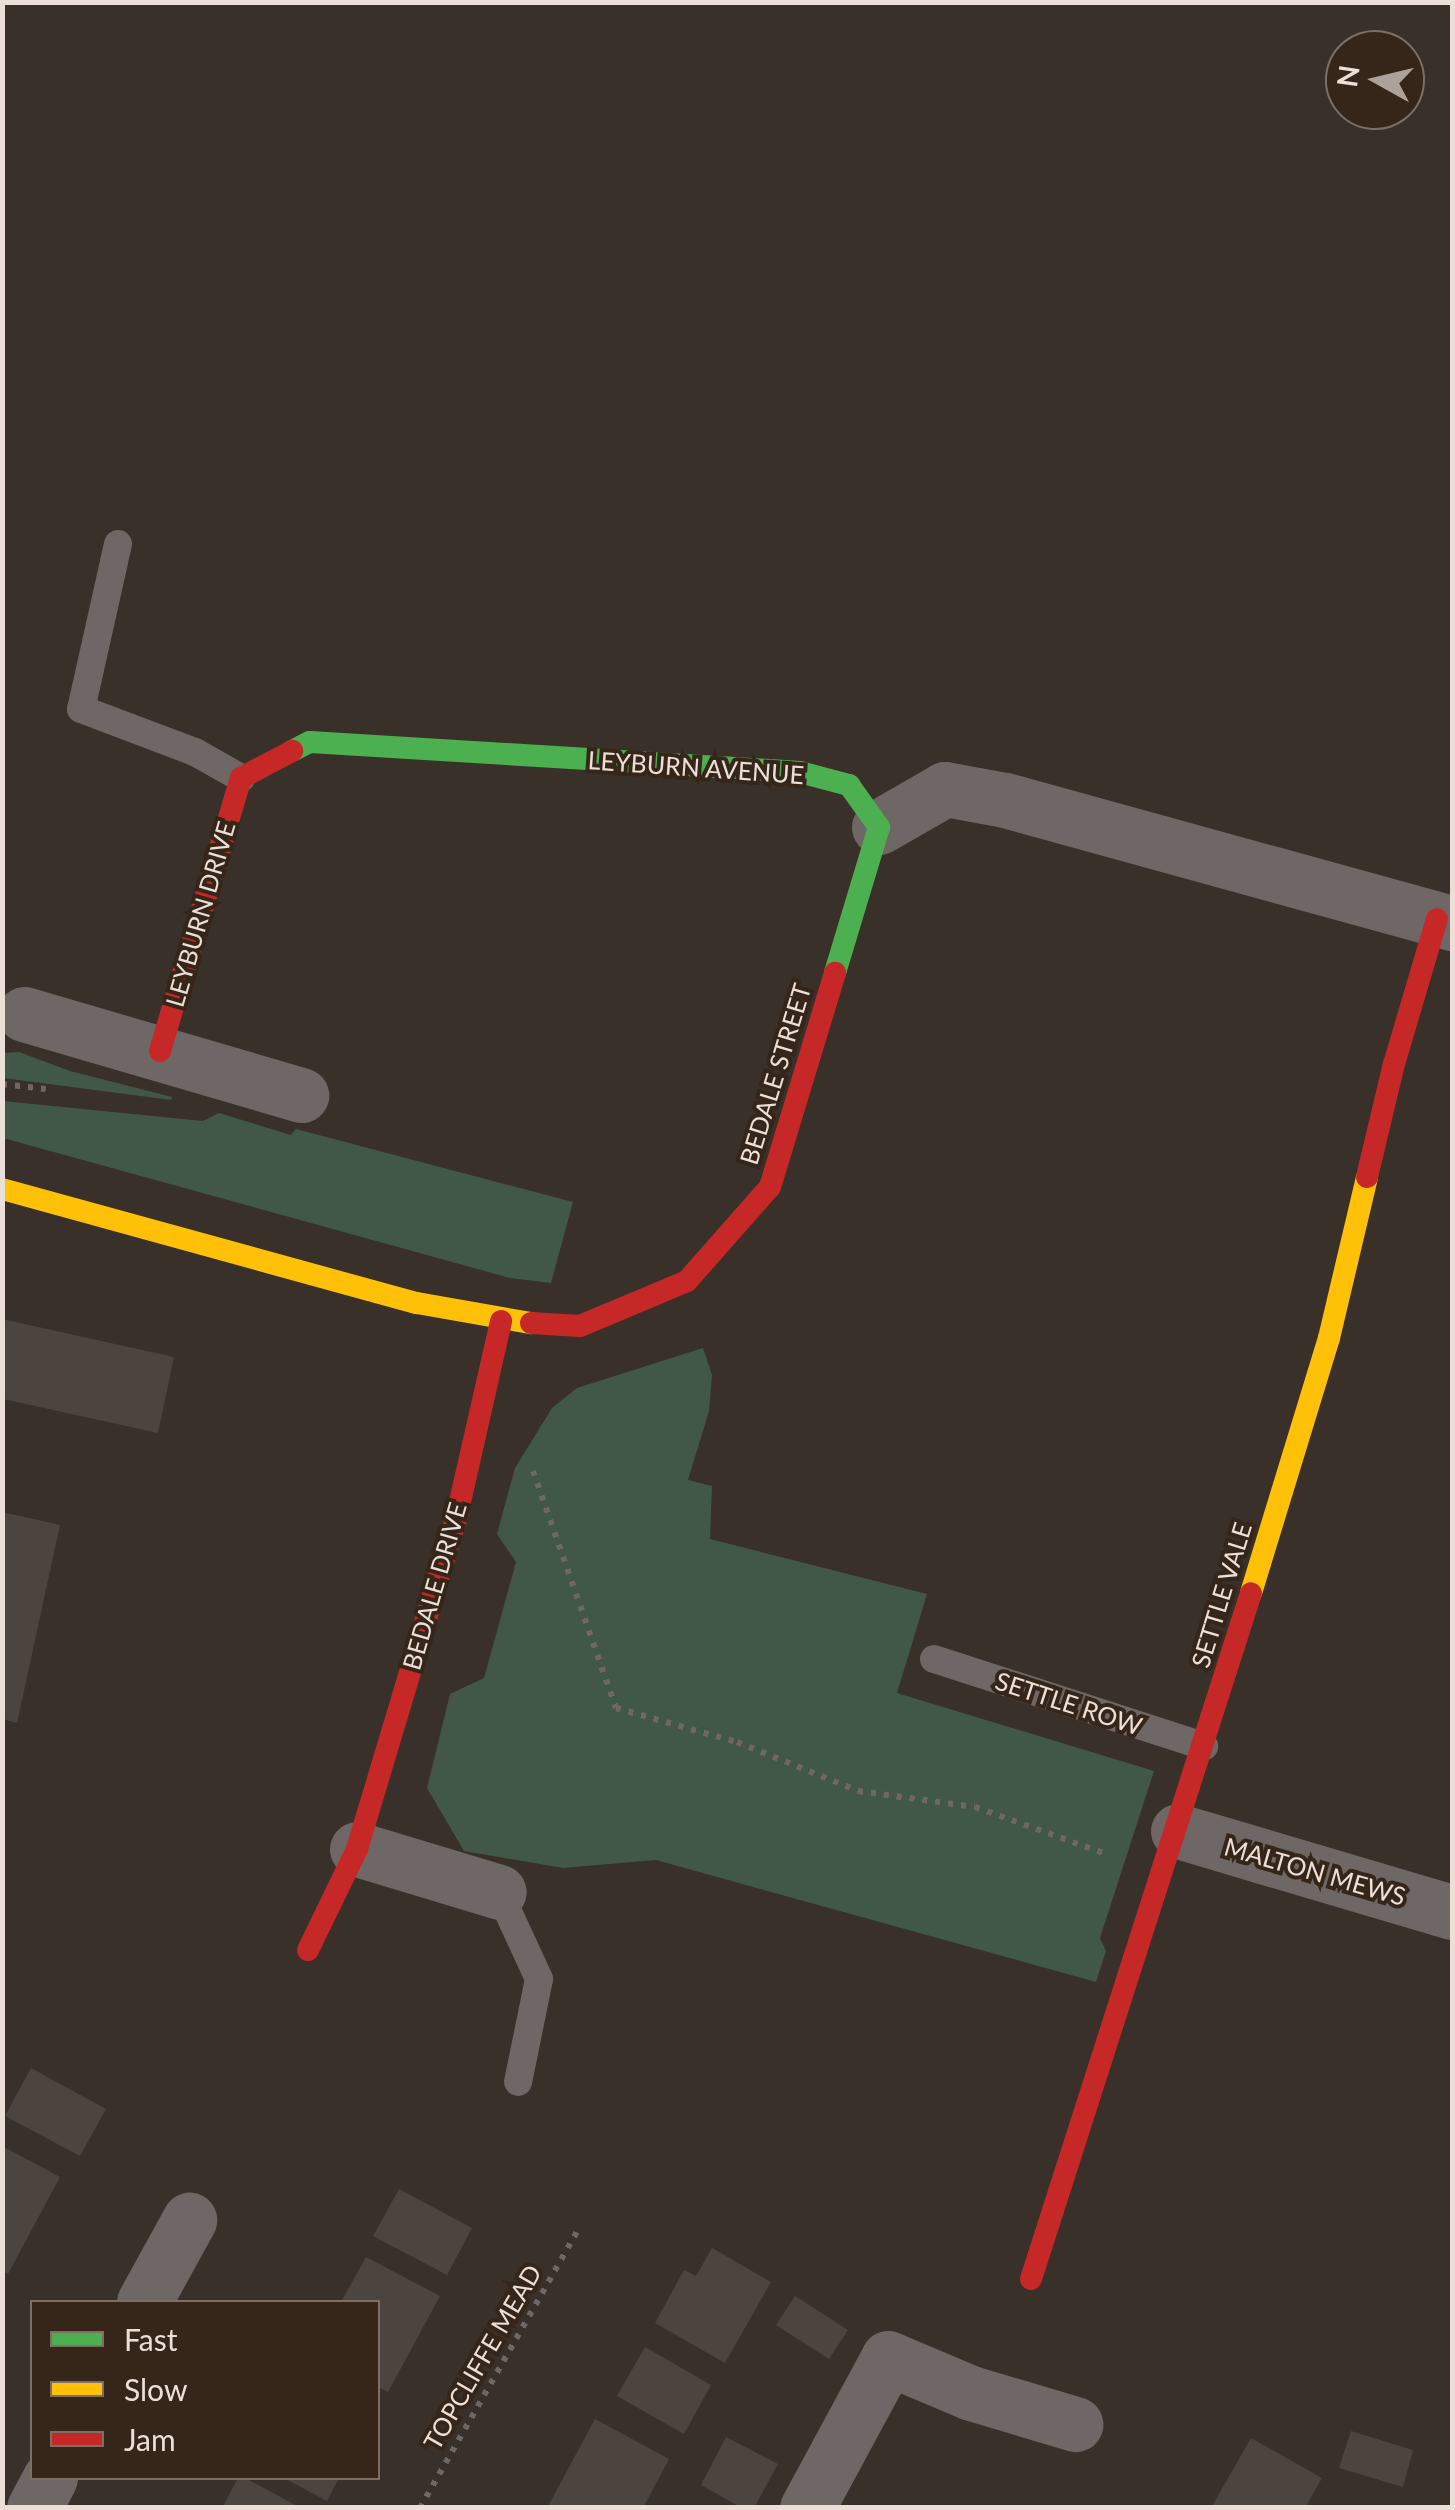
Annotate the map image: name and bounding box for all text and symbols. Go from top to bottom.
north arrow [1325,30,1425,130]
text: N [1329,63,1366,89]
street label: LEYBURN AVENUE [587,744,805,790]
street label: LEYBURN DRIVE [159,818,241,1010]
street label: BEDALE STREET [733,980,817,1168]
street label: BEDALE DRIVE [396,1499,472,1673]
street label: SETTLE VALE [1185,1518,1257,1672]
street label: SETTLE ROW [992,1665,1146,1741]
street label: MALTON MEWS [1221,1831,1409,1911]
street label: TOPCLIFFE MEAD [417,2259,547,2455]
legend [30,2300,380,2480]
text: Fast [124,2321,178,2357]
text: Slow [124,2371,187,2407]
text: Jam [124,2421,176,2457]

